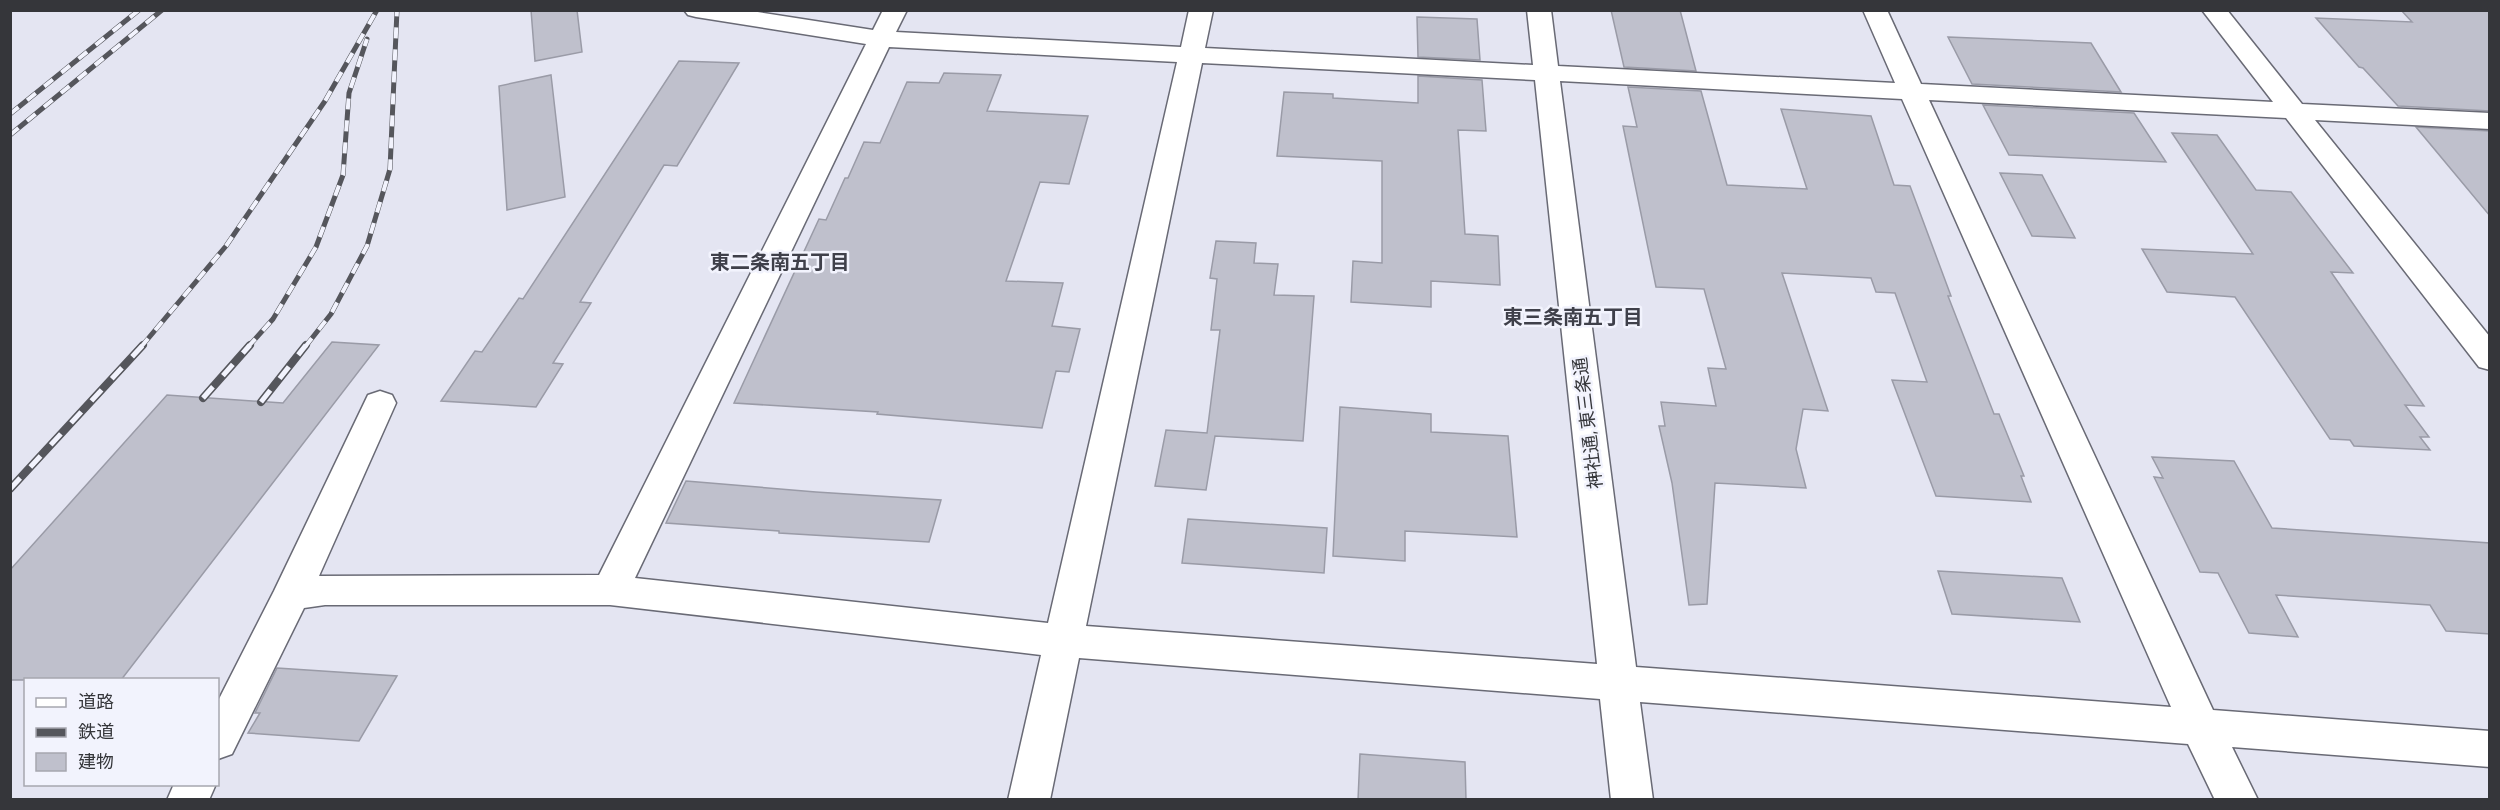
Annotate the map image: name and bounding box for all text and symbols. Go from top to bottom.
district label: 東二条南五丁目 [710,251,850,275]
district label: 東三条南五丁目 [1503,306,1643,330]
street label: 神社通, 東三条通 [1570,356,1607,490]
legend [24,678,219,786]
text: 道路 [78,692,114,713]
text: 鉄道 [78,722,114,743]
text: 建物 [78,752,114,773]

